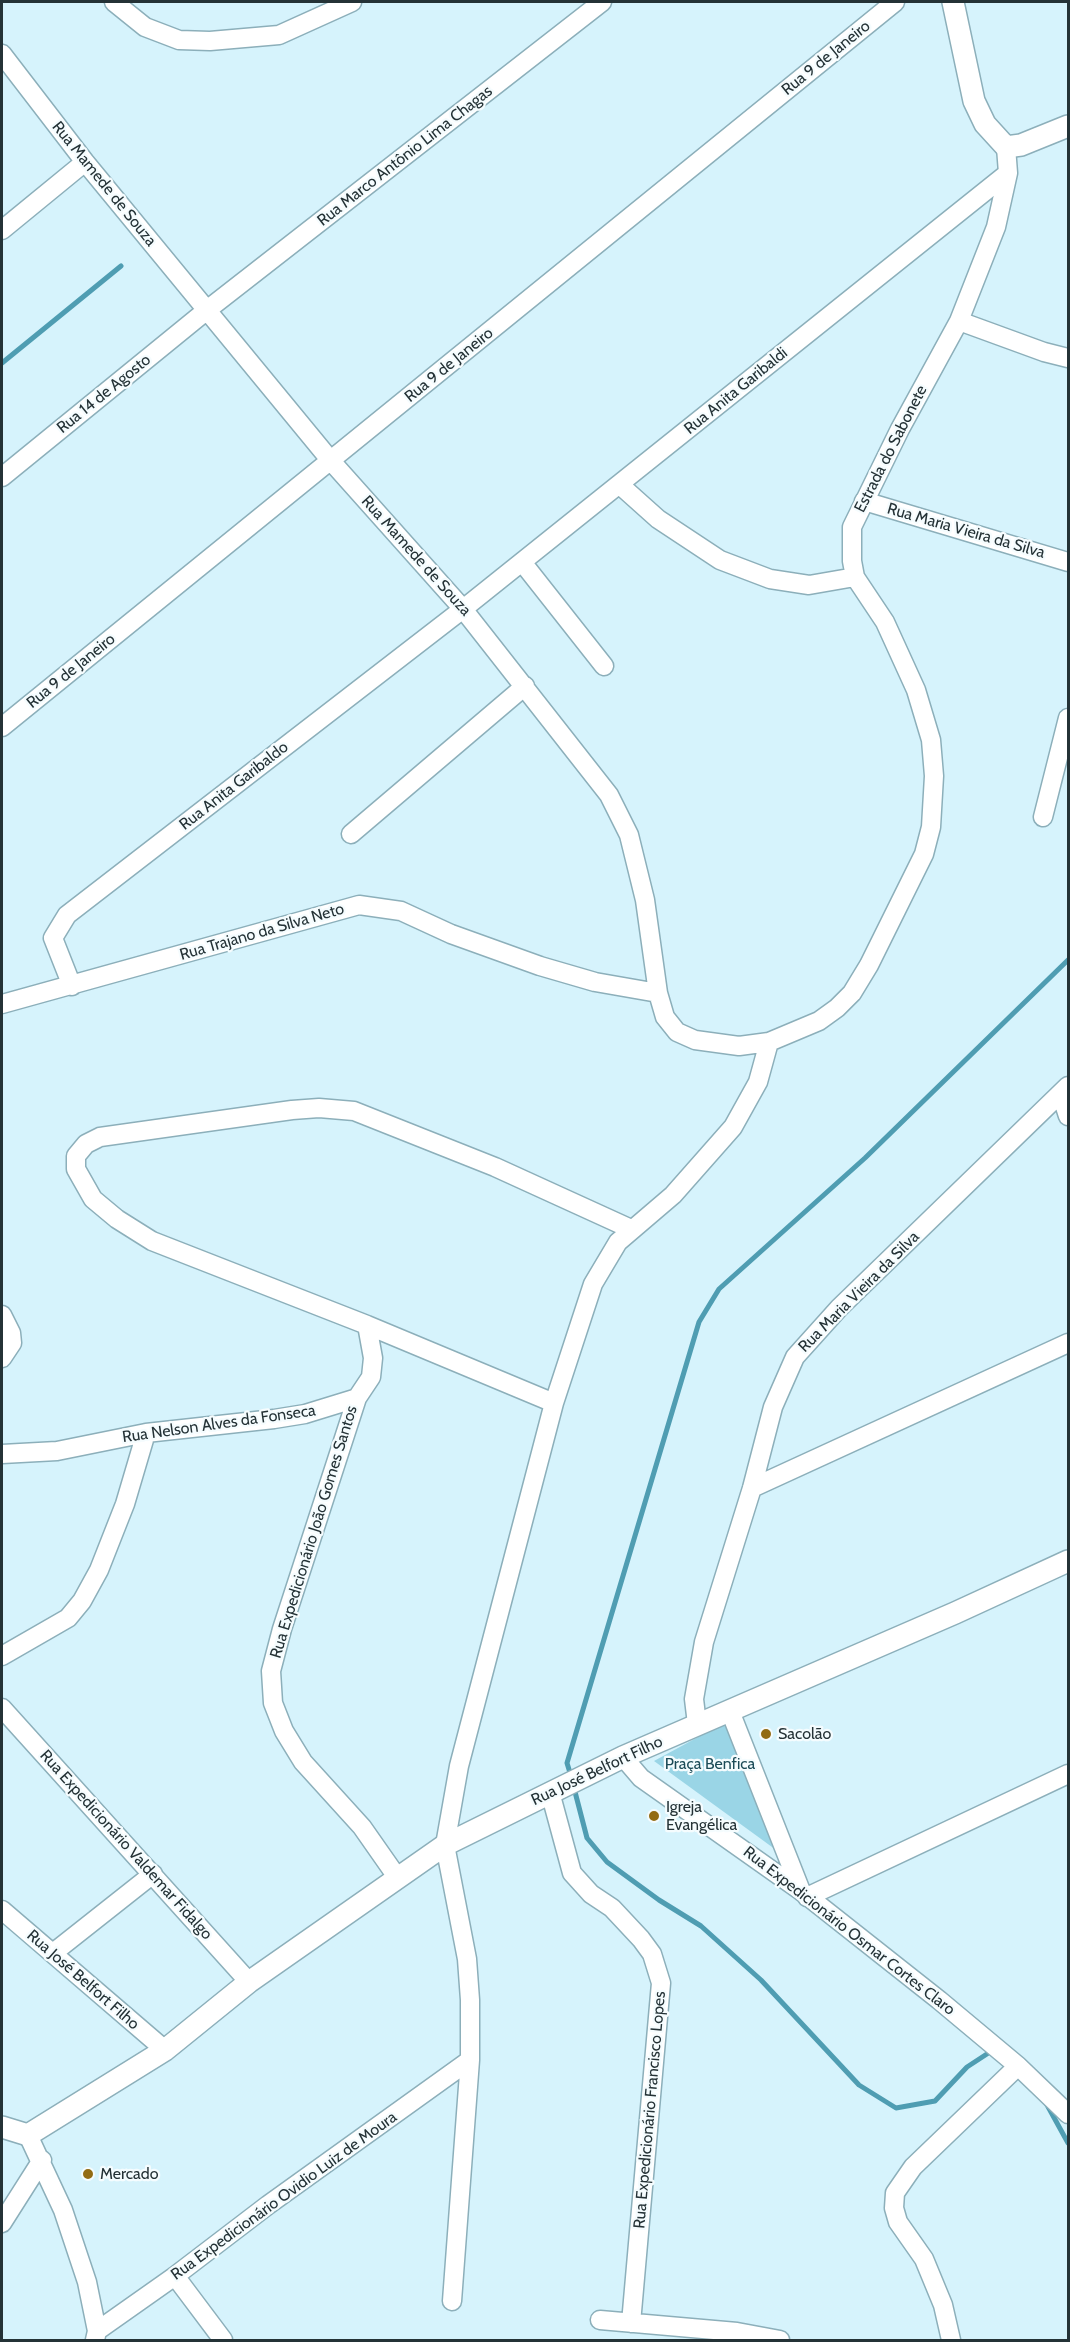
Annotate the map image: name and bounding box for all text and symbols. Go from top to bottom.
street label: Rua 9 de Janeiro [778,16,874,100]
street label: Rua Marco Antônio Lima Chagas [314,82,496,230]
street label: Rua Mamede de Souza [48,118,160,250]
street label: Rua 9 de Janeiro [401,323,497,407]
street label: Rua Anita Garibaldi [680,343,792,439]
street label: Rua 14 de Agosto [53,350,155,438]
street label: Estrada do Sabonete [851,382,931,516]
street label: Rua Mamede de Souza [357,492,475,620]
street label: Rua Maria Vieira da Silva [885,499,1047,563]
street label: Rua 9 de Janeiro [23,629,119,713]
street label: Rua Anita Garibaldo [176,738,292,834]
street label: Rua Trajano da Silva Neto [178,899,346,965]
street label: Rua Maria Vieira da Silva [795,1228,923,1356]
street label: Rua Nelson Alves da Fonseca [121,1401,317,1447]
street label: Rua Expedicionário João Gomes Santos [266,1403,362,1661]
place label: Sacolão [778,1724,831,1744]
marker: Sacolão [759,1727,773,1741]
street label: Rua José Belfort Filho [528,1732,666,1810]
street label: Rua Expedicionário Valdemar Fidalgo [36,1746,216,1944]
park label: Praça Benfica [665,1754,755,1774]
place label: Igreja Evangélica [666,1797,737,1835]
marker: Igreja Evangélica [647,1809,661,1823]
street label: Rua Expedicionário Osmar Cortes Claro [739,1842,959,2020]
street label: Rua José Belfort Filho [23,1926,143,2034]
street label: Rua Expedicionário Francisco Lopes [630,1990,670,2230]
street label: Rua Expedicionário Ovidio Luiz de Moura [167,2108,401,2284]
place label: Mercado [100,2164,158,2184]
marker: Mercado [81,2167,95,2181]

